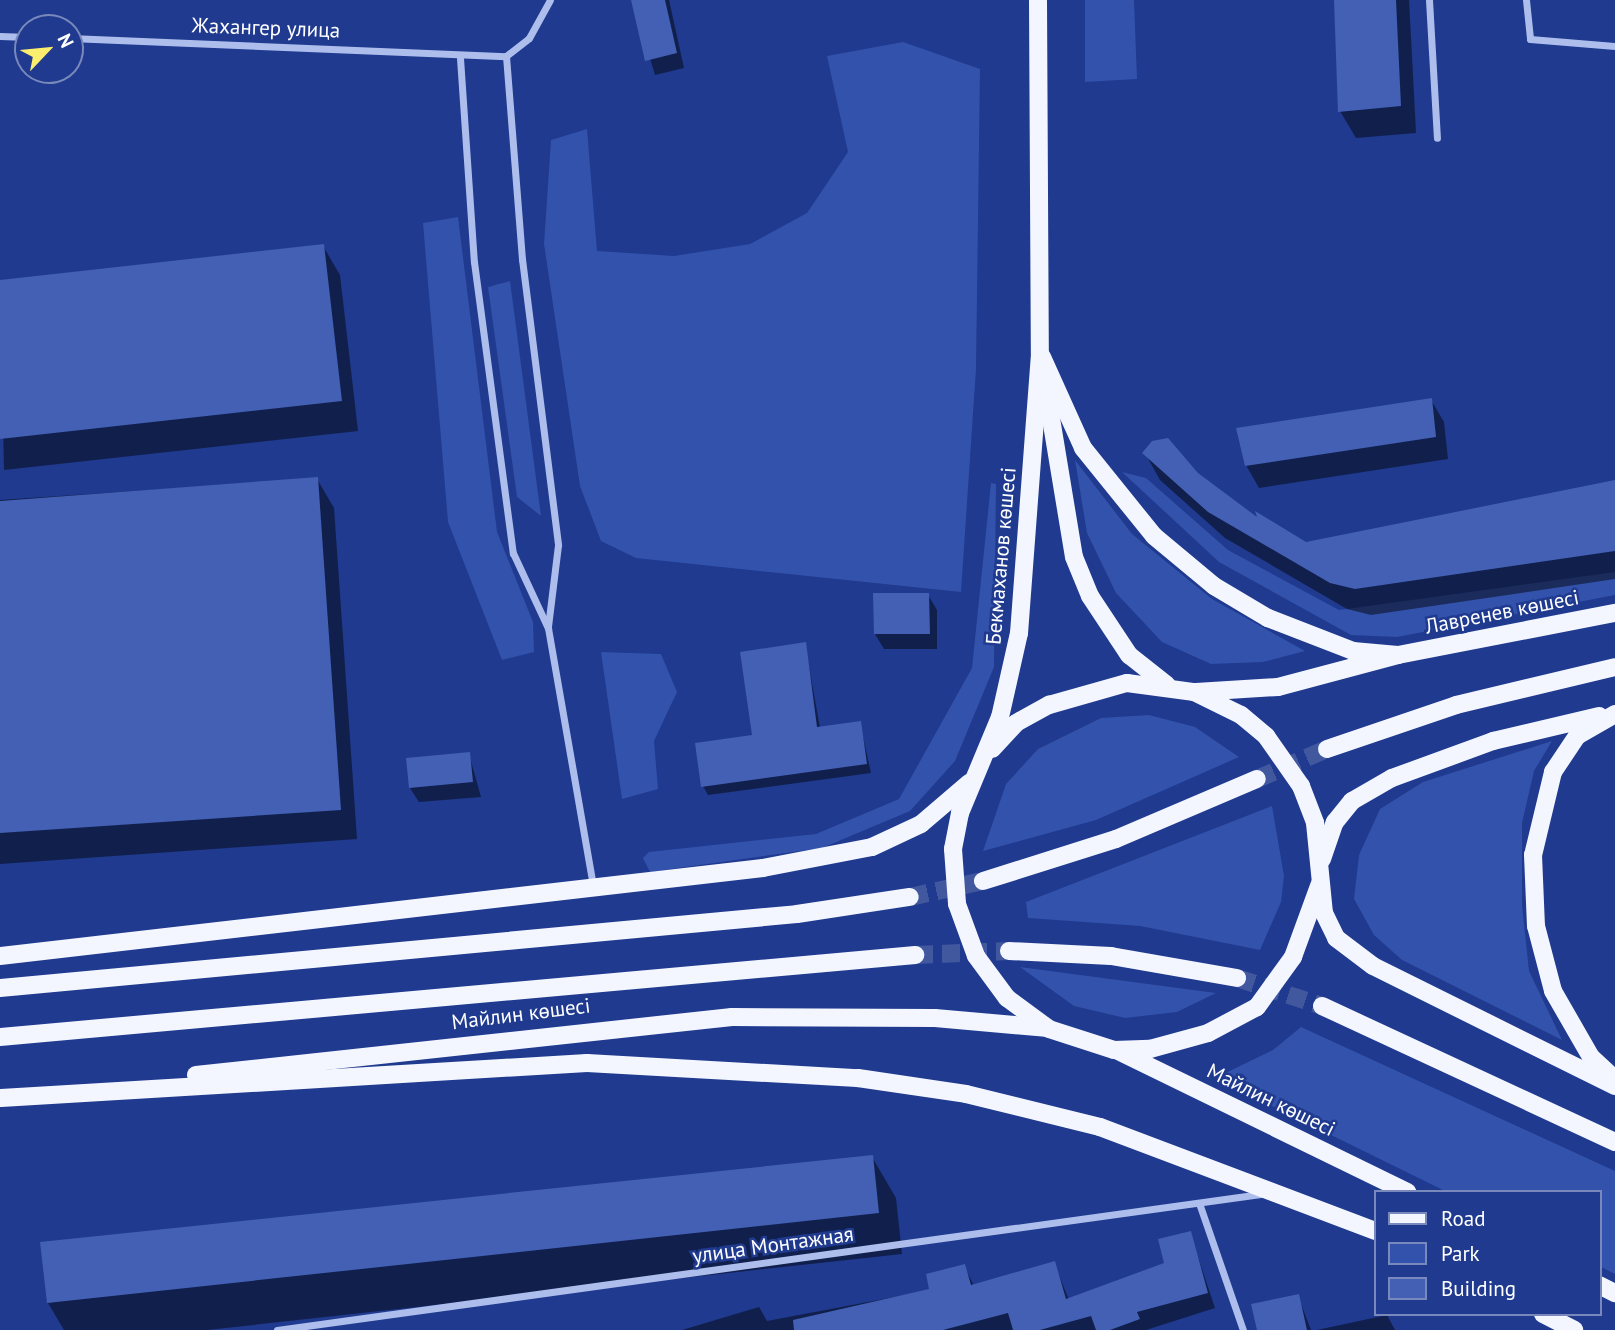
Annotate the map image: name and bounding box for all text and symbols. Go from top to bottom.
street label: Жахангер улица [191,13,341,43]
north arrow [14,14,84,84]
text: N [53,30,80,52]
street label: Бекмаханов көшесі [981,466,1021,646]
street label: Лавренев көшесі [1423,585,1581,639]
street label: Майлин көшесі [450,993,592,1035]
street label: Майлин көшесі [1203,1058,1339,1142]
legend [1374,1190,1601,1316]
text: Road [1441,1205,1485,1232]
street label: улица Монтажная [691,1221,855,1269]
text: Park [1441,1240,1480,1267]
text: Building [1441,1275,1516,1302]

